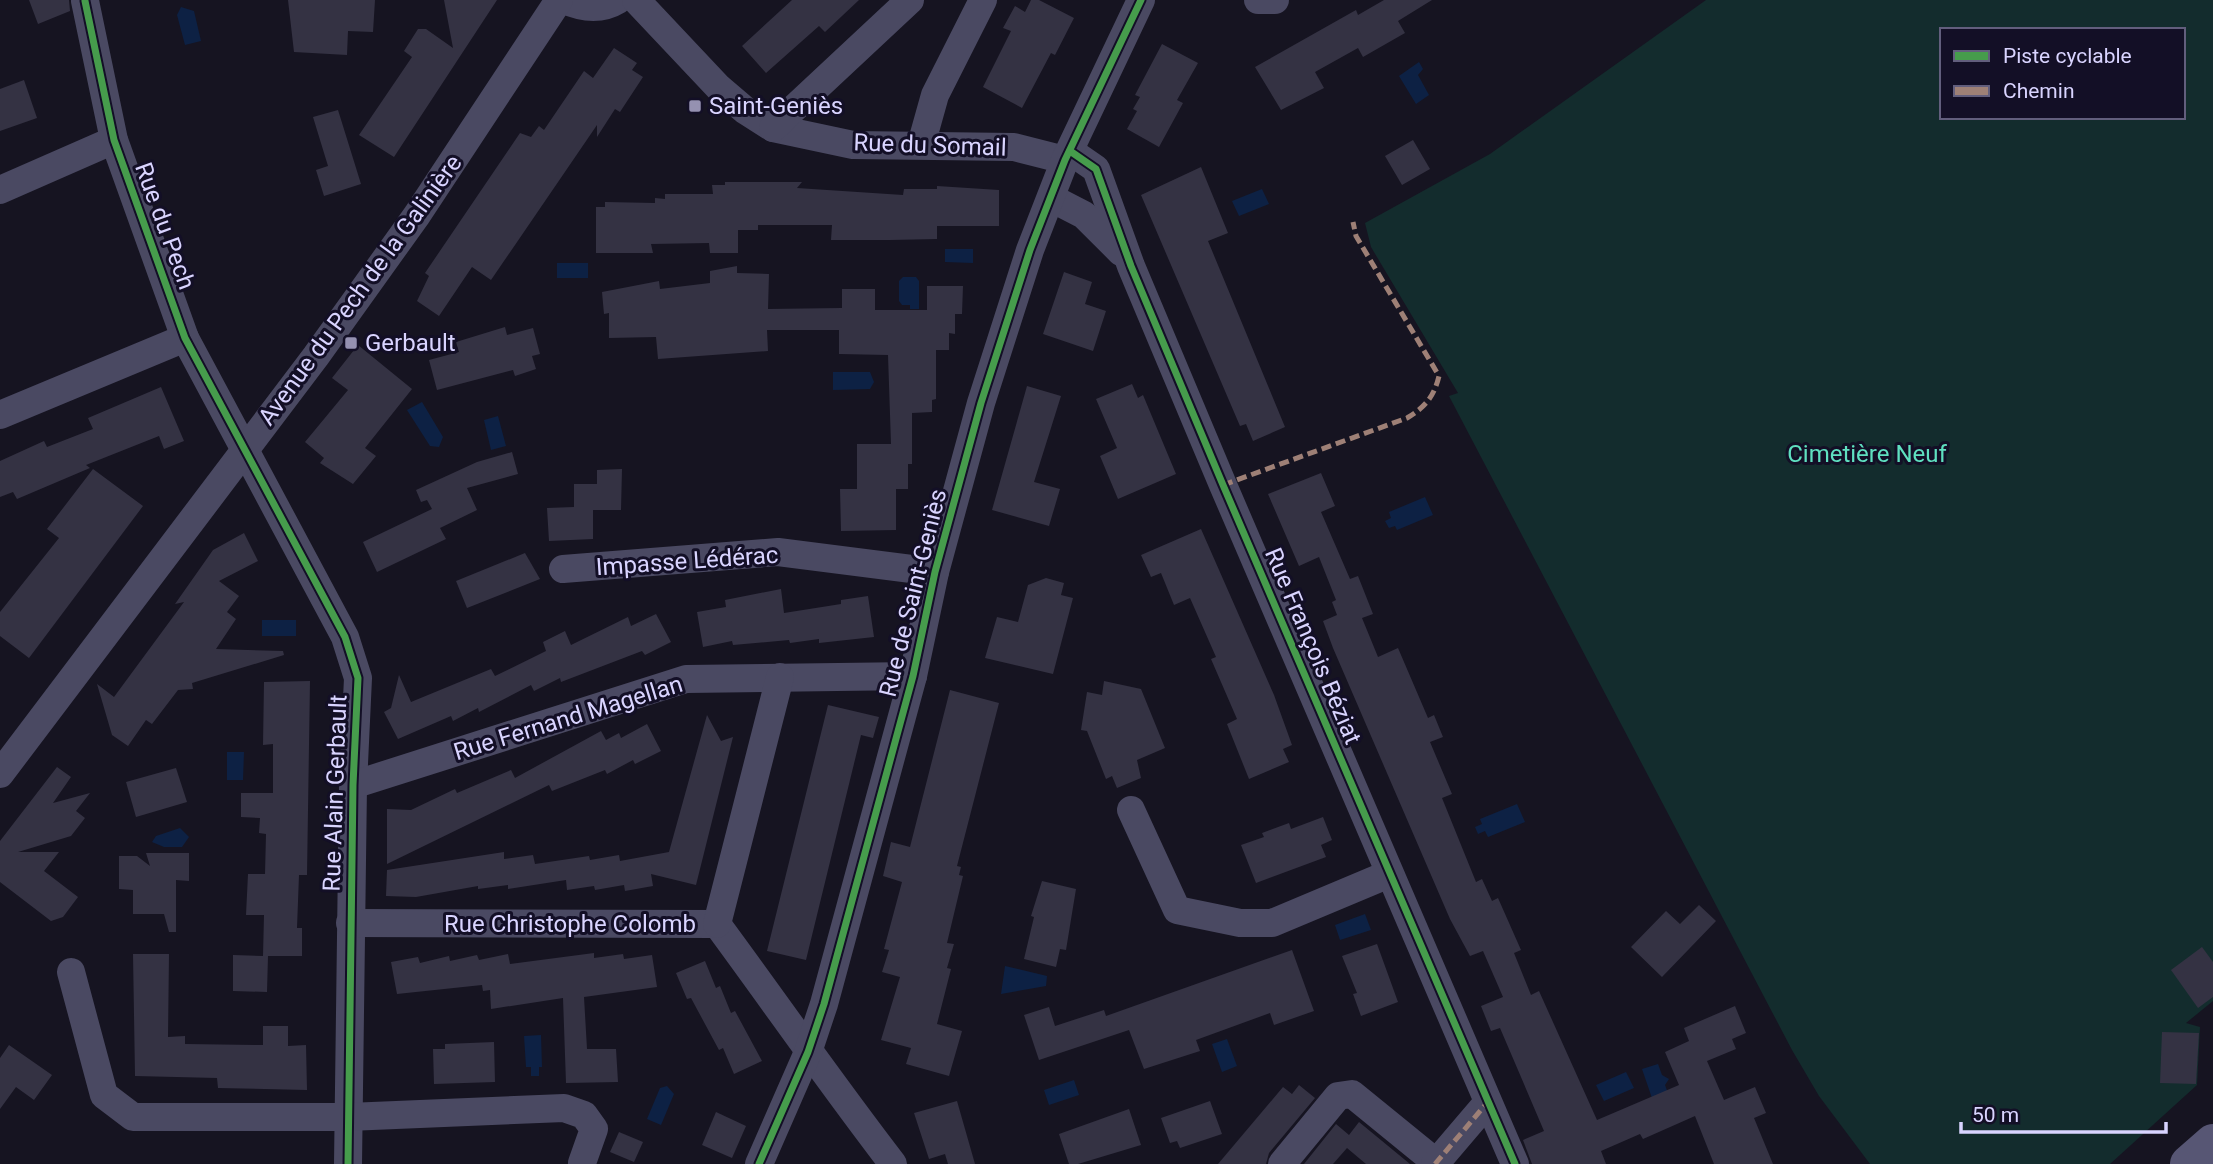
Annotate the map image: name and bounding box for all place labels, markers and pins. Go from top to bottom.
place label: Saint-Geniès [709,92,843,120]
marker: Saint-Geniès [687,98,703,114]
place label: Gerbault [365,329,456,357]
marker: Gerbault [343,335,359,351]

